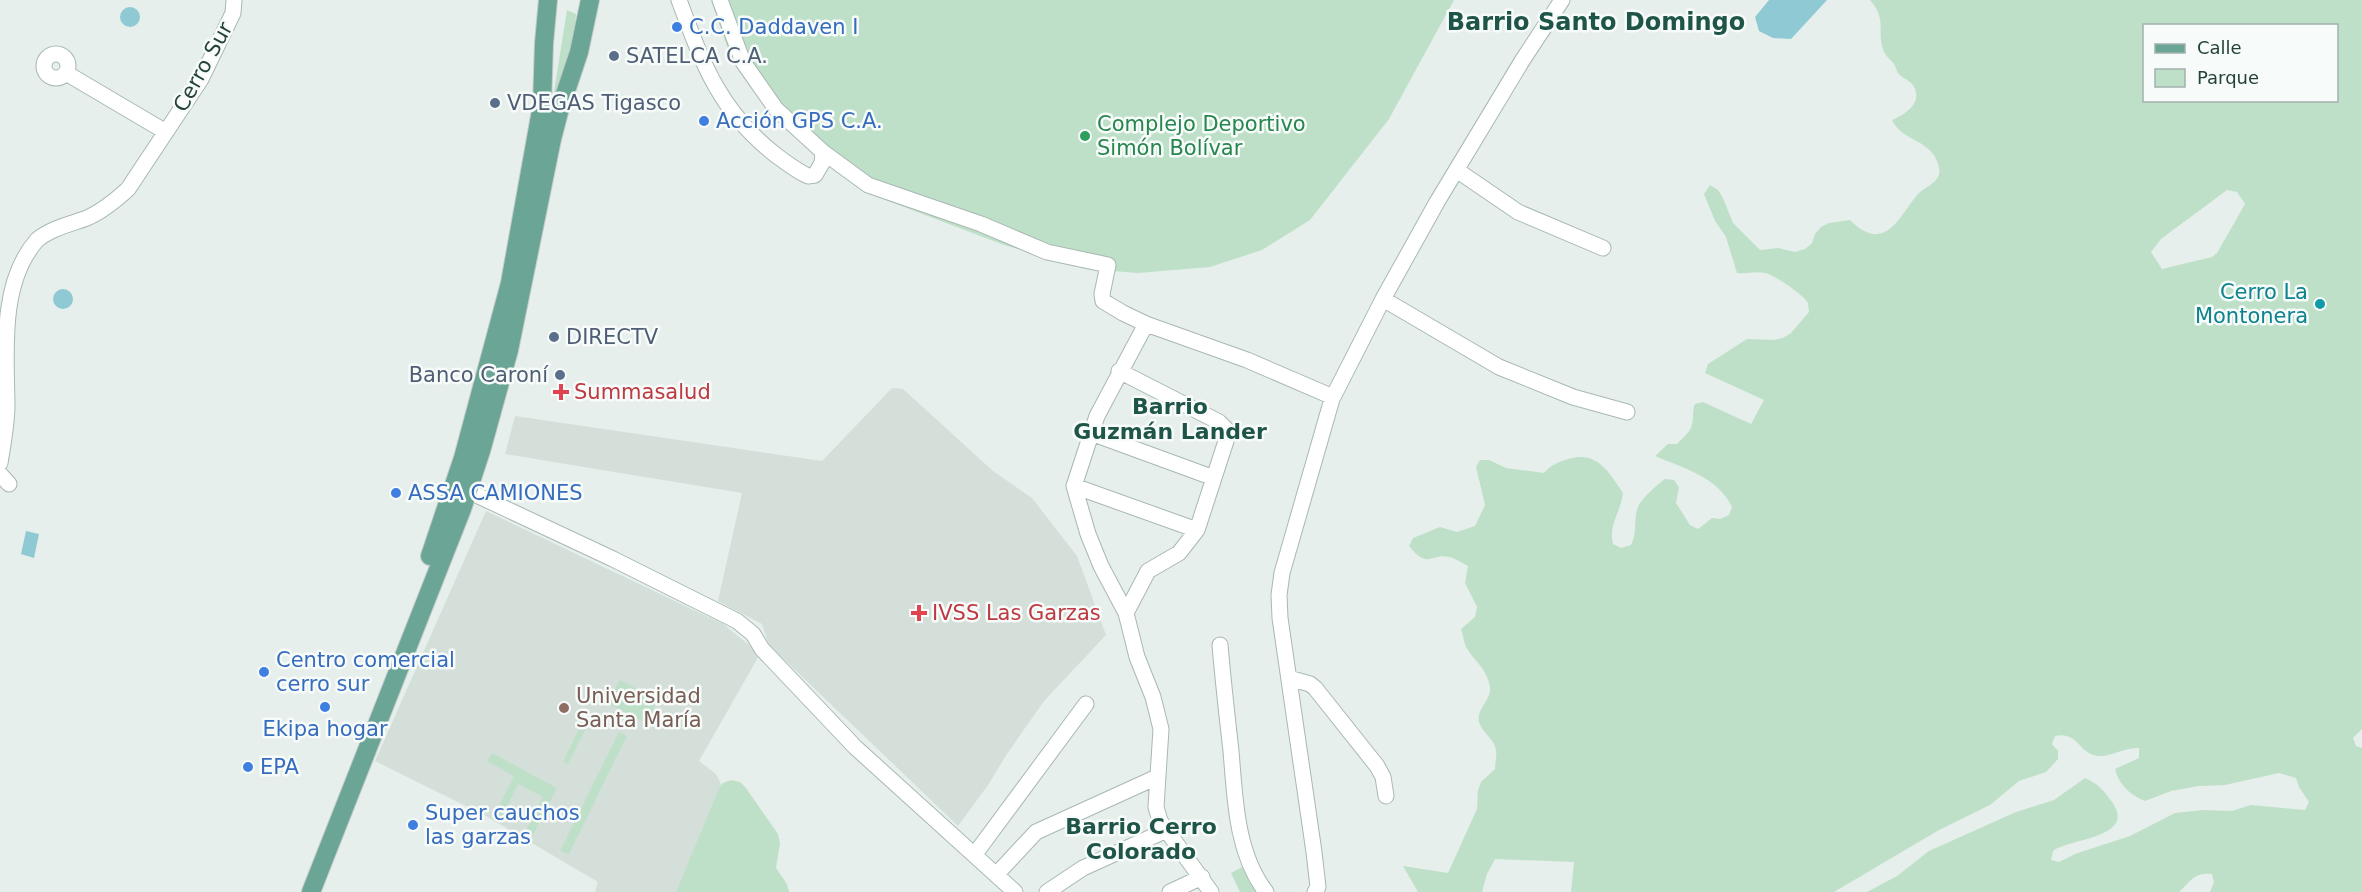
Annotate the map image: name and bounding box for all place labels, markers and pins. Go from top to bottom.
place label: C.C. Daddaven I [689,15,858,39]
marker: C.C. Daddaven I [670,20,684,34]
place label: SATELCA C.A. [626,44,768,68]
marker: SATELCA C.A. [607,49,621,63]
place label: VDEGAS Tigasco [507,91,681,115]
marker: VDEGAS Tigasco [488,96,502,110]
place label: Acción GPS C.A. [716,109,883,133]
place label: Complejo Deportivo Simón Bolívar [1097,112,1306,160]
marker: Acción GPS C.A. [697,114,711,128]
marker: Complejo Deportivo Simón Bolívar [1078,129,1092,143]
place label: Cerro La Montonera [2195,280,2308,328]
marker: Cerro La Montonera [2313,297,2327,311]
place label: DIRECTV [566,325,659,349]
marker: DIRECTV [547,330,561,344]
place label: Banco Caroní [409,363,549,387]
marker: Banco Caroní [553,368,567,382]
place label: Summasalud [574,380,711,404]
marker: Summasalud [552,383,570,401]
place label: ASSA CAMIONES [408,481,583,505]
marker: ASSA CAMIONES [389,486,403,500]
place label: IVSS Las Garzas [932,601,1101,625]
marker: IVSS Las Garzas [910,604,928,622]
place label: Centro comercial cerro sur [276,648,455,696]
marker: Centro comercial cerro sur [257,665,271,679]
place label: Universidad Santa María [576,684,702,732]
marker: Ekipa hogar [318,700,332,714]
marker: Universidad Santa María [557,701,571,715]
place label: Ekipa hogar [262,717,388,741]
place label: EPA [260,755,300,779]
marker: EPA [241,760,255,774]
place label: Super cauchos las garzas [425,801,580,849]
marker: Super cauchos las garzas [406,818,420,832]

